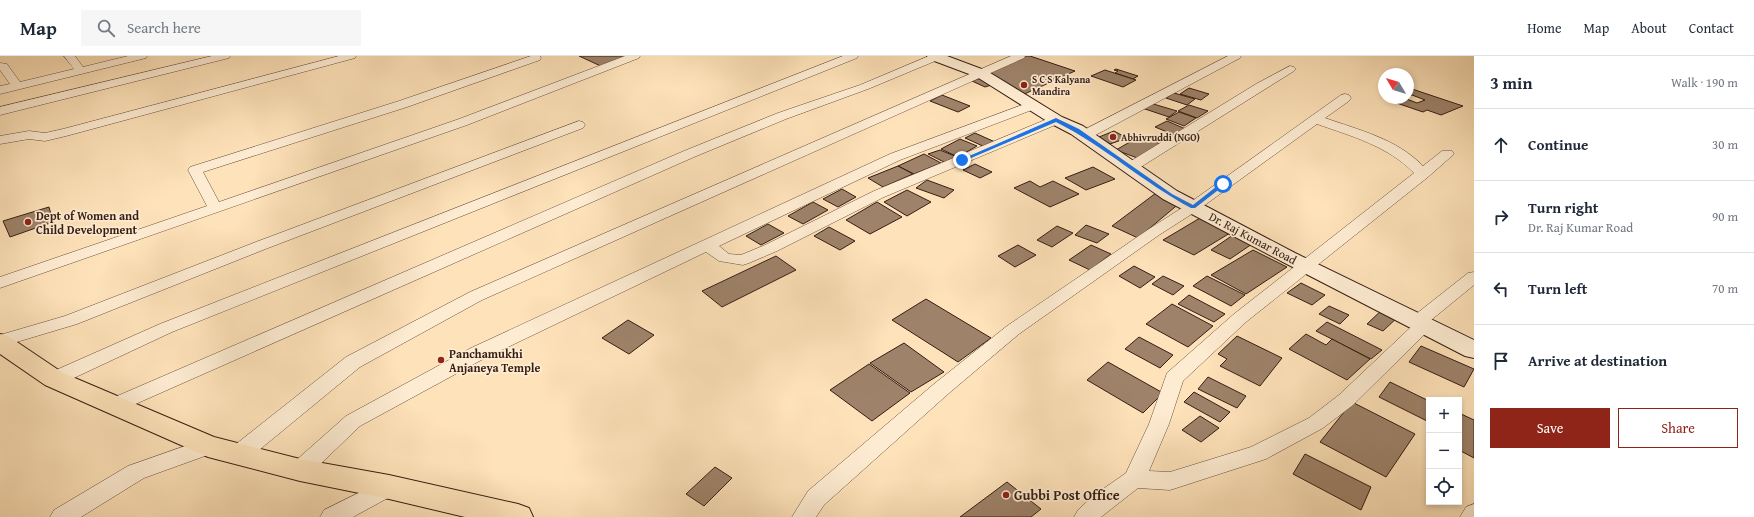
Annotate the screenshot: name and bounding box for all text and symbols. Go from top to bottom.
search box [81,10,361,46]
text: Map [20,14,57,42]
icon: search [95,17,117,39]
text: Search here [127,17,201,38]
text: Home [1527,18,1562,38]
text: Map [1584,18,1609,38]
text: About [1631,18,1667,38]
text: Contact [1689,18,1734,38]
north arrow [1378,68,1414,104]
text: 3 min [1490,70,1532,95]
place label: S C S Kalyana Mandira [1032,72,1091,99]
text: Walk · 190 m [1671,73,1738,92]
marker: S C S Kalyana Mandira [1019,80,1029,90]
place label: Abhivruddi (NGO) [1121,130,1200,145]
marker: Abhivruddi (NGO) [1108,132,1118,142]
icon: ahead [1490,134,1512,156]
text: Continue [1528,134,1589,155]
text: 30 m [1712,135,1738,154]
route end [953,151,971,169]
route start [1214,175,1232,193]
text: Turn right [1528,197,1599,218]
icon: right [1490,206,1512,228]
place label: Dept of Women and Child Development [36,207,139,238]
text: 90 m [1712,207,1738,226]
street label: Dr. Raj Kumar Road [1206,208,1300,269]
marker: Dept of Women and Child Development [23,217,33,227]
text: Dr. Raj Kumar Road [1528,218,1633,237]
icon: left [1490,278,1512,300]
text: Turn left [1528,278,1587,299]
text: 70 m [1712,279,1738,298]
place label: Panchamukhi Anjaneya Temple [449,345,541,376]
icon: arrive [1490,350,1512,372]
text: Arrive at destination [1528,350,1667,371]
marker: Panchamukhi Anjaneya Temple [436,355,446,365]
map controls [1426,397,1462,505]
button: + [1426,397,1462,433]
button: Save [1490,408,1610,448]
button: Share [1618,408,1738,448]
button: − [1426,433,1462,469]
button: locate [1426,469,1462,505]
place label: Gubbi Post Office [1014,485,1120,505]
marker: Gubbi Post Office [1001,490,1011,500]

